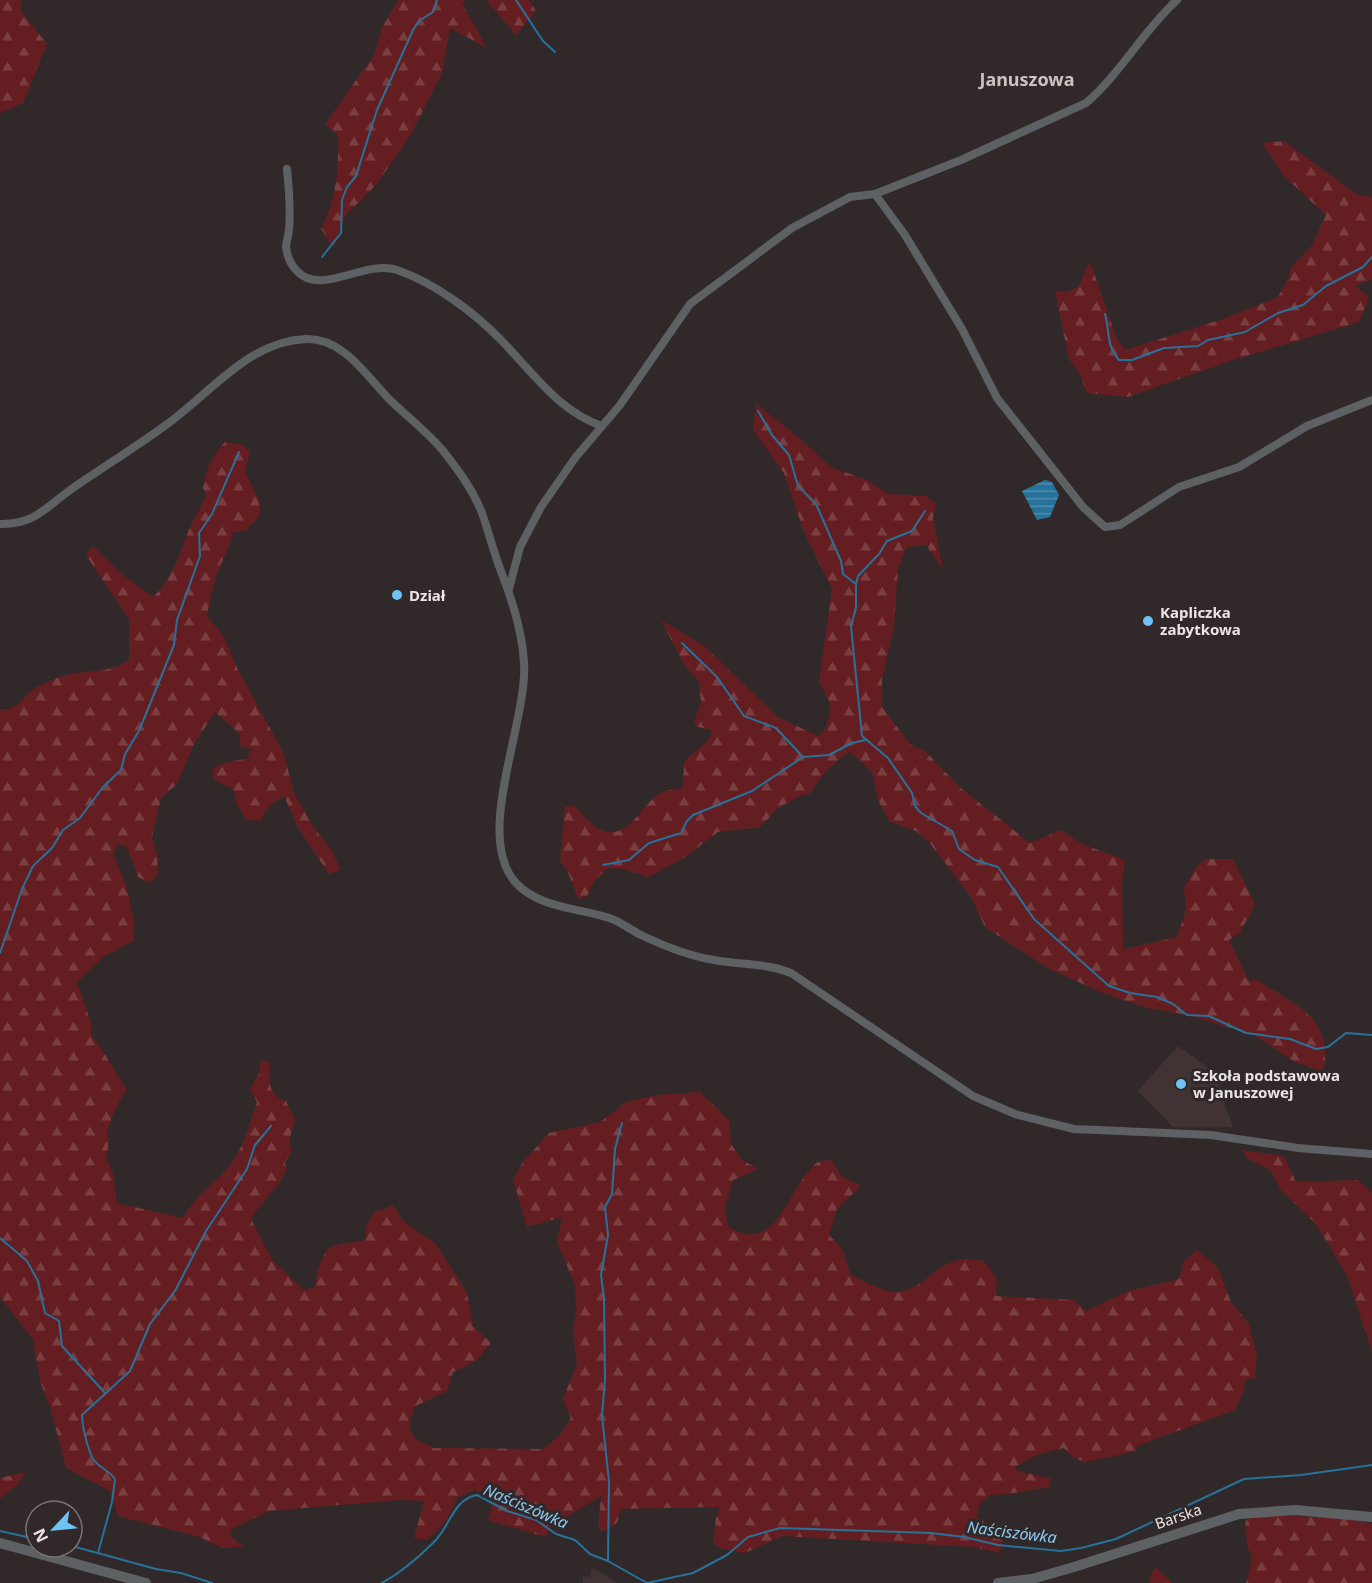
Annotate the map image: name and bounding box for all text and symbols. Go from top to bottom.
district label: Januszowa [977,67,1075,91]
place label: Dział [409,585,446,605]
marker: Dział [390,588,404,602]
place label: Kapliczka zabytkowa [1160,602,1241,639]
marker: Kapliczka zabytkowa [1141,614,1155,628]
place label: Szkoła podstawowa w Januszowej [1193,1065,1340,1102]
marker: Szkoła podstawowa w Januszowej [1174,1077,1188,1091]
water label: Naściszówka [480,1478,572,1534]
north arrow [24,1499,84,1559]
street label: Barska [1152,1499,1204,1533]
water label: Naściszówka [966,1516,1058,1548]
text: N [28,1525,53,1546]

